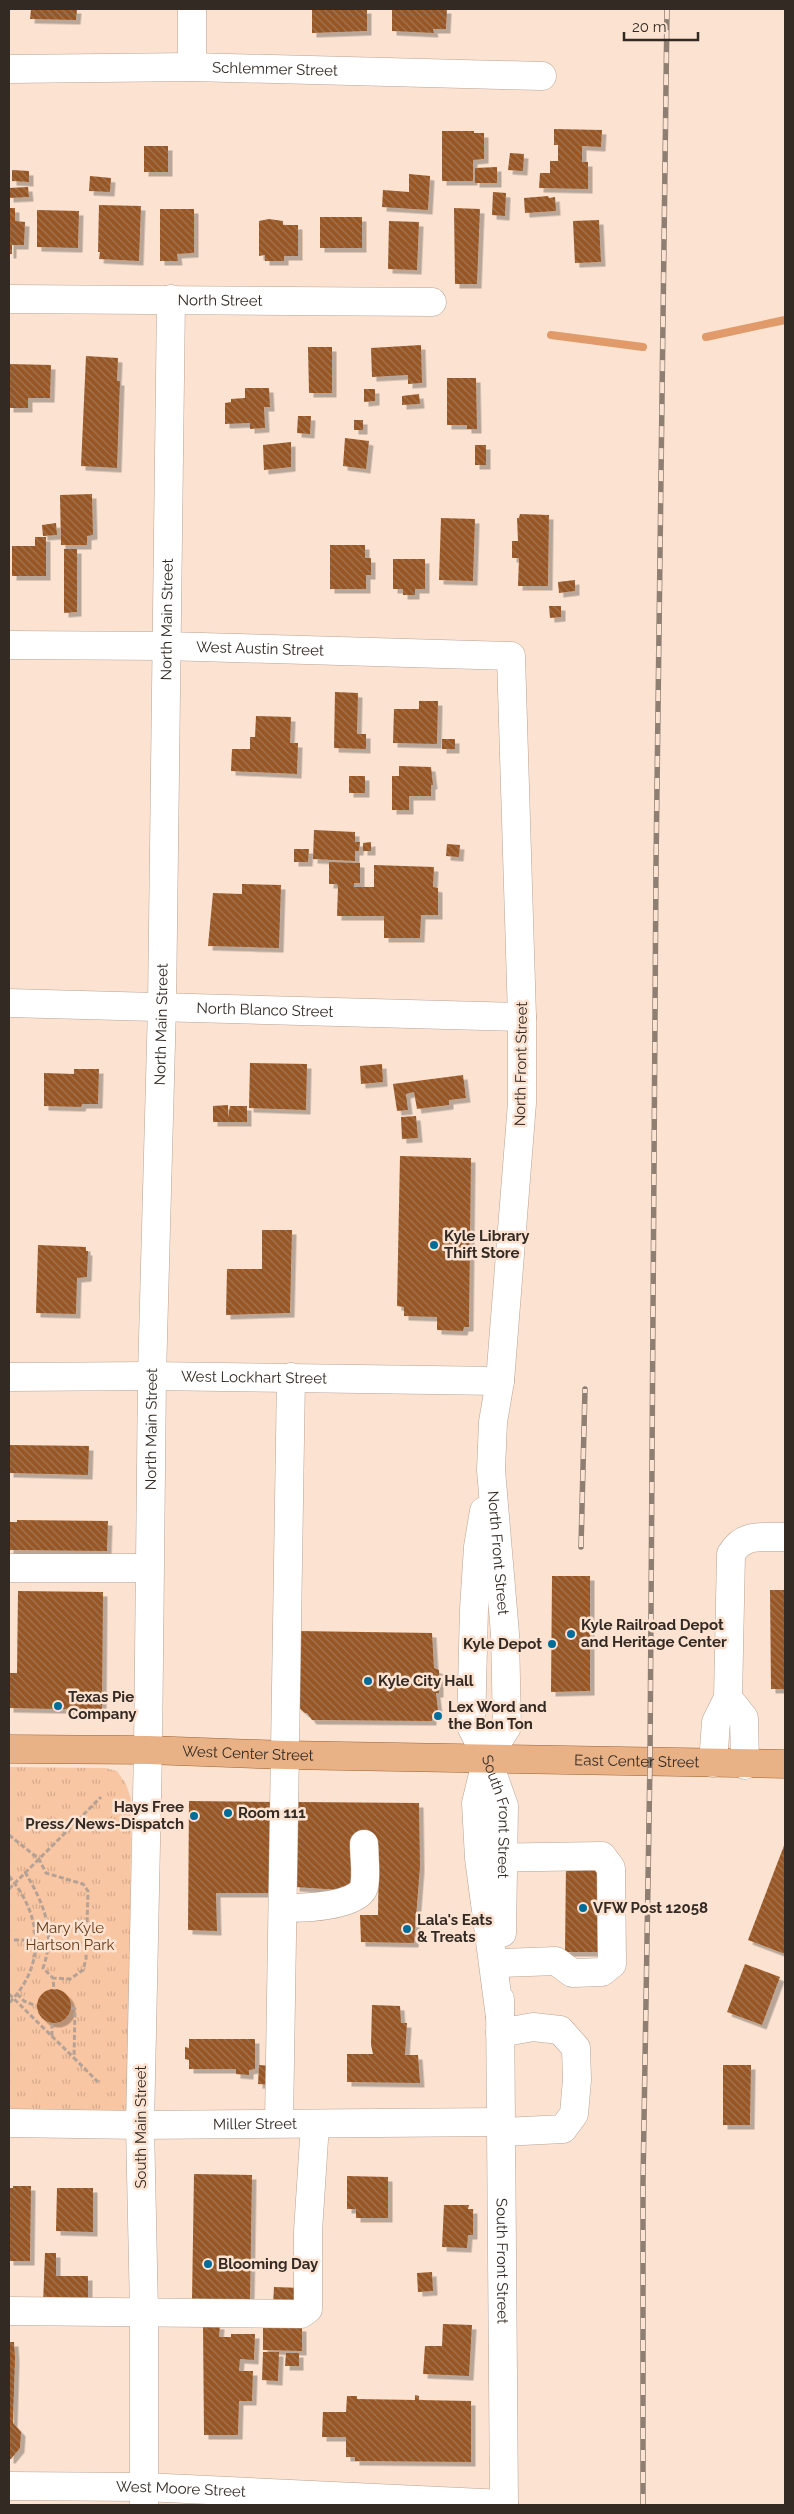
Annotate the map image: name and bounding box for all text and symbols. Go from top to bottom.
scale bar [624,10,698,42]
text: 20 m [632,18,667,36]
street label: Schlemmer Street [212,59,338,80]
street label: North Street [177,291,263,310]
street label: North Main Street [157,558,177,680]
street label: West Austin Street [196,638,324,660]
street label: North Main Street [151,963,172,1086]
street label: North Blanco Street [196,999,334,1021]
street label: North Front Street [511,1002,531,1126]
place label: Kyle Library Thift Store [444,1227,530,1262]
marker: Kyle Library Thift Store [428,1239,440,1251]
street label: West Lockhart Street [181,1367,327,1388]
street label: North Main Street [142,1368,161,1490]
street label: North Front Street [484,1490,512,1616]
place label: Kyle Railroad Depot and Heritage Center [581,1616,727,1651]
marker: Kyle Railroad Depot and Heritage Center [565,1628,577,1640]
place label: Kyle Depot [463,1635,542,1653]
marker: Kyle Depot [546,1638,558,1650]
place label: Kyle City Hall [378,1672,474,1690]
marker: Kyle City Hall [362,1675,374,1687]
place label: Texas Pie Company [68,1688,137,1723]
place label: Lex Word and the Bon Ton [448,1698,547,1733]
marker: Texas Pie Company [52,1700,64,1712]
marker: Lex Word and the Bon Ton [432,1710,444,1722]
street label: West Center Street [182,1742,314,1765]
street label: East Center Street [574,1751,700,1771]
street label: South Front Street [478,1753,513,1879]
place label: Hays Free Press/News-Dispatch [25,1798,184,1833]
place label: Room 111 [238,1804,306,1822]
marker: Room 111 [222,1807,234,1819]
marker: Hays Free Press/News-Dispatch [188,1810,200,1822]
place label: VFW Post 12058 [593,1899,708,1917]
marker: VFW Post 12058 [577,1902,589,1914]
place label: Lala's Eats & Treats [417,1911,493,1946]
park label: Mary Kyle Hartson Park [26,1919,114,1954]
marker: Lala's Eats & Treats [401,1923,413,1935]
street label: South Main Street [132,2065,150,2189]
street label: Miller Street [213,2115,297,2133]
street label: South Front Street [493,2198,512,2324]
place label: Blooming Day [218,2255,319,2273]
marker: Blooming Day [202,2258,214,2270]
street label: West Moore Street [116,2478,246,2501]

